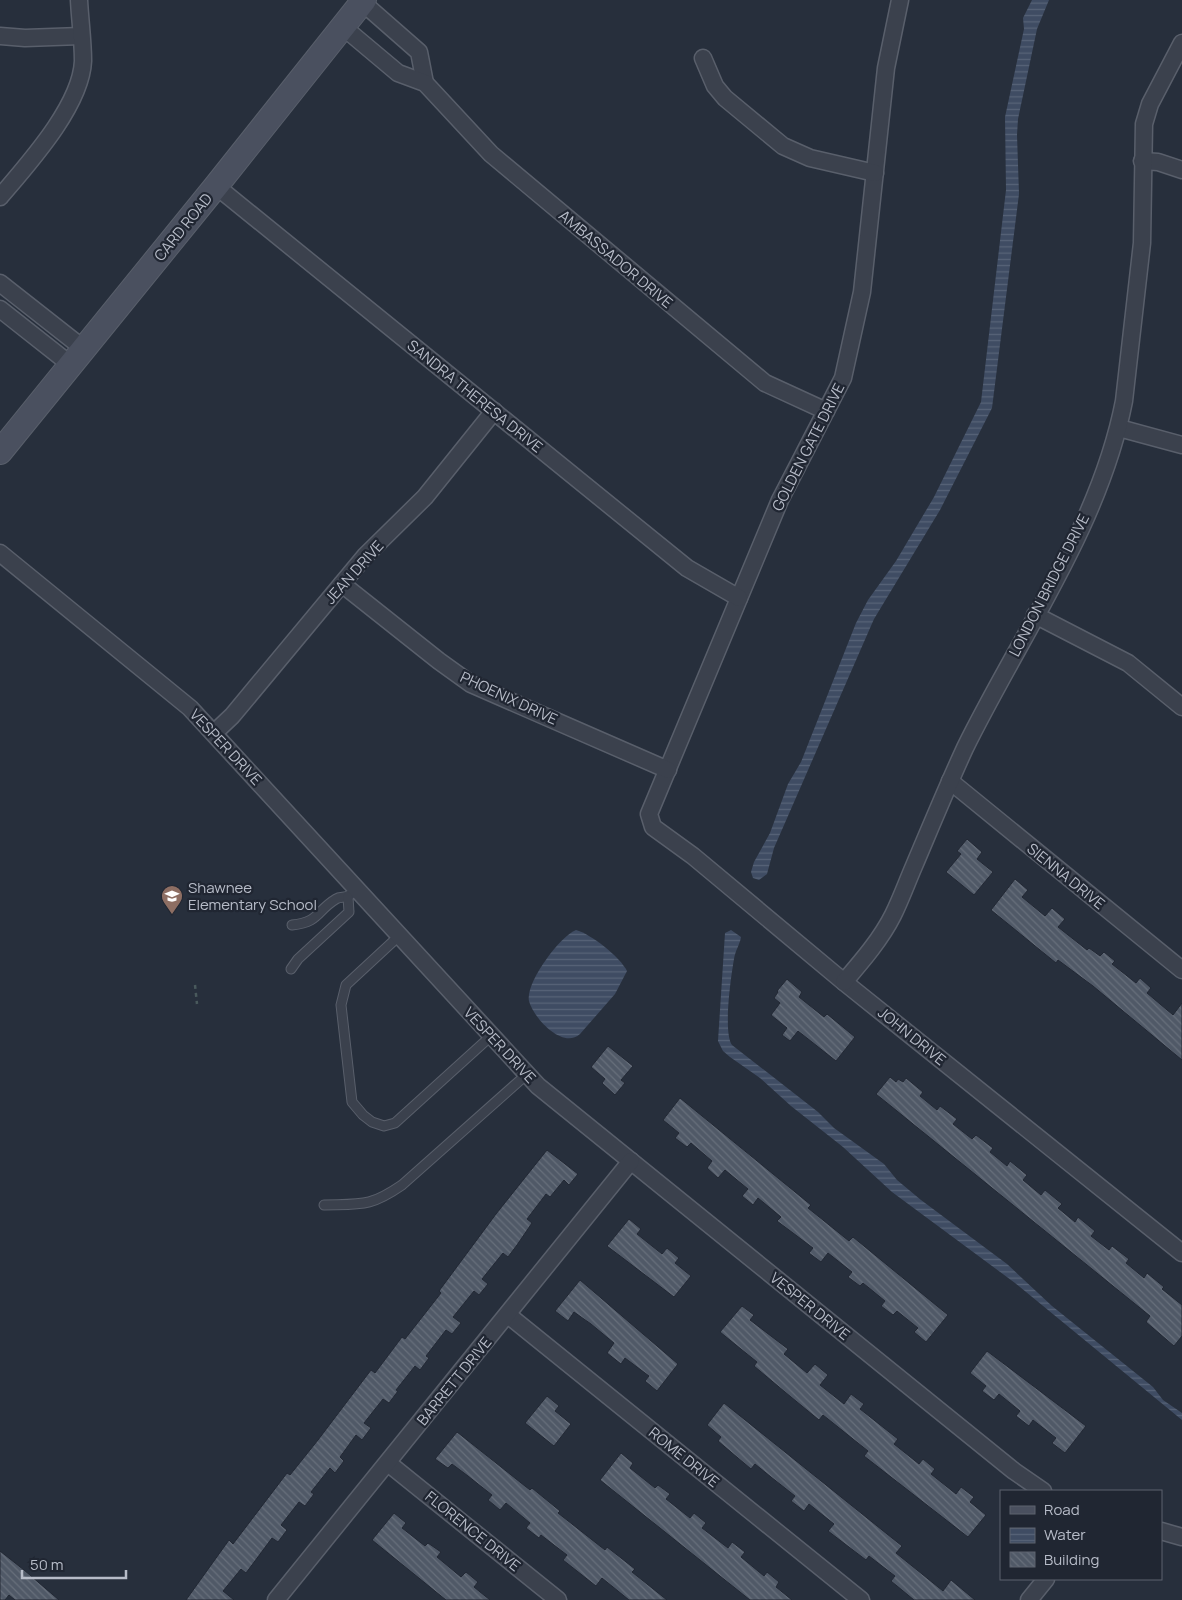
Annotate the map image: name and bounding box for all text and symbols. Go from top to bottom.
street label: CARD ROAD [149,189,217,265]
street label: AMBASSADOR DRIVE [555,205,677,313]
street label: SANDRA THERESA DRIVE [403,335,547,457]
street label: GOLDEN GATE DRIVE [767,379,849,515]
street label: LONDON BRIDGE DRIVE [1004,510,1094,660]
street label: JEAN DRIVE [320,536,388,608]
street label: PHOENIX DRIVE [457,666,561,730]
street label: VESPER DRIVE [185,704,267,790]
street label: SIENNA DRIVE [1022,838,1110,914]
place label: Shawnee Elementary School [188,877,317,915]
school or university icon: Shawnee Elementary School [160,884,184,915]
street label: VESPER DRIVE [459,1002,541,1088]
street label: JOHN DRIVE [874,1002,950,1070]
street label: VESPER DRIVE [766,1267,854,1345]
street label: BARRETT DRIVE [412,1332,496,1430]
street label: ROME DRIVE [644,1422,724,1492]
street label: FLORENCE DRIVE [421,1486,525,1576]
legend [1000,1490,1162,1580]
text: Road [1044,1499,1080,1520]
text: Water [1044,1524,1086,1545]
scale bar [22,1548,126,1580]
text: Building [1044,1549,1099,1570]
text: 50 m [30,1554,64,1575]

